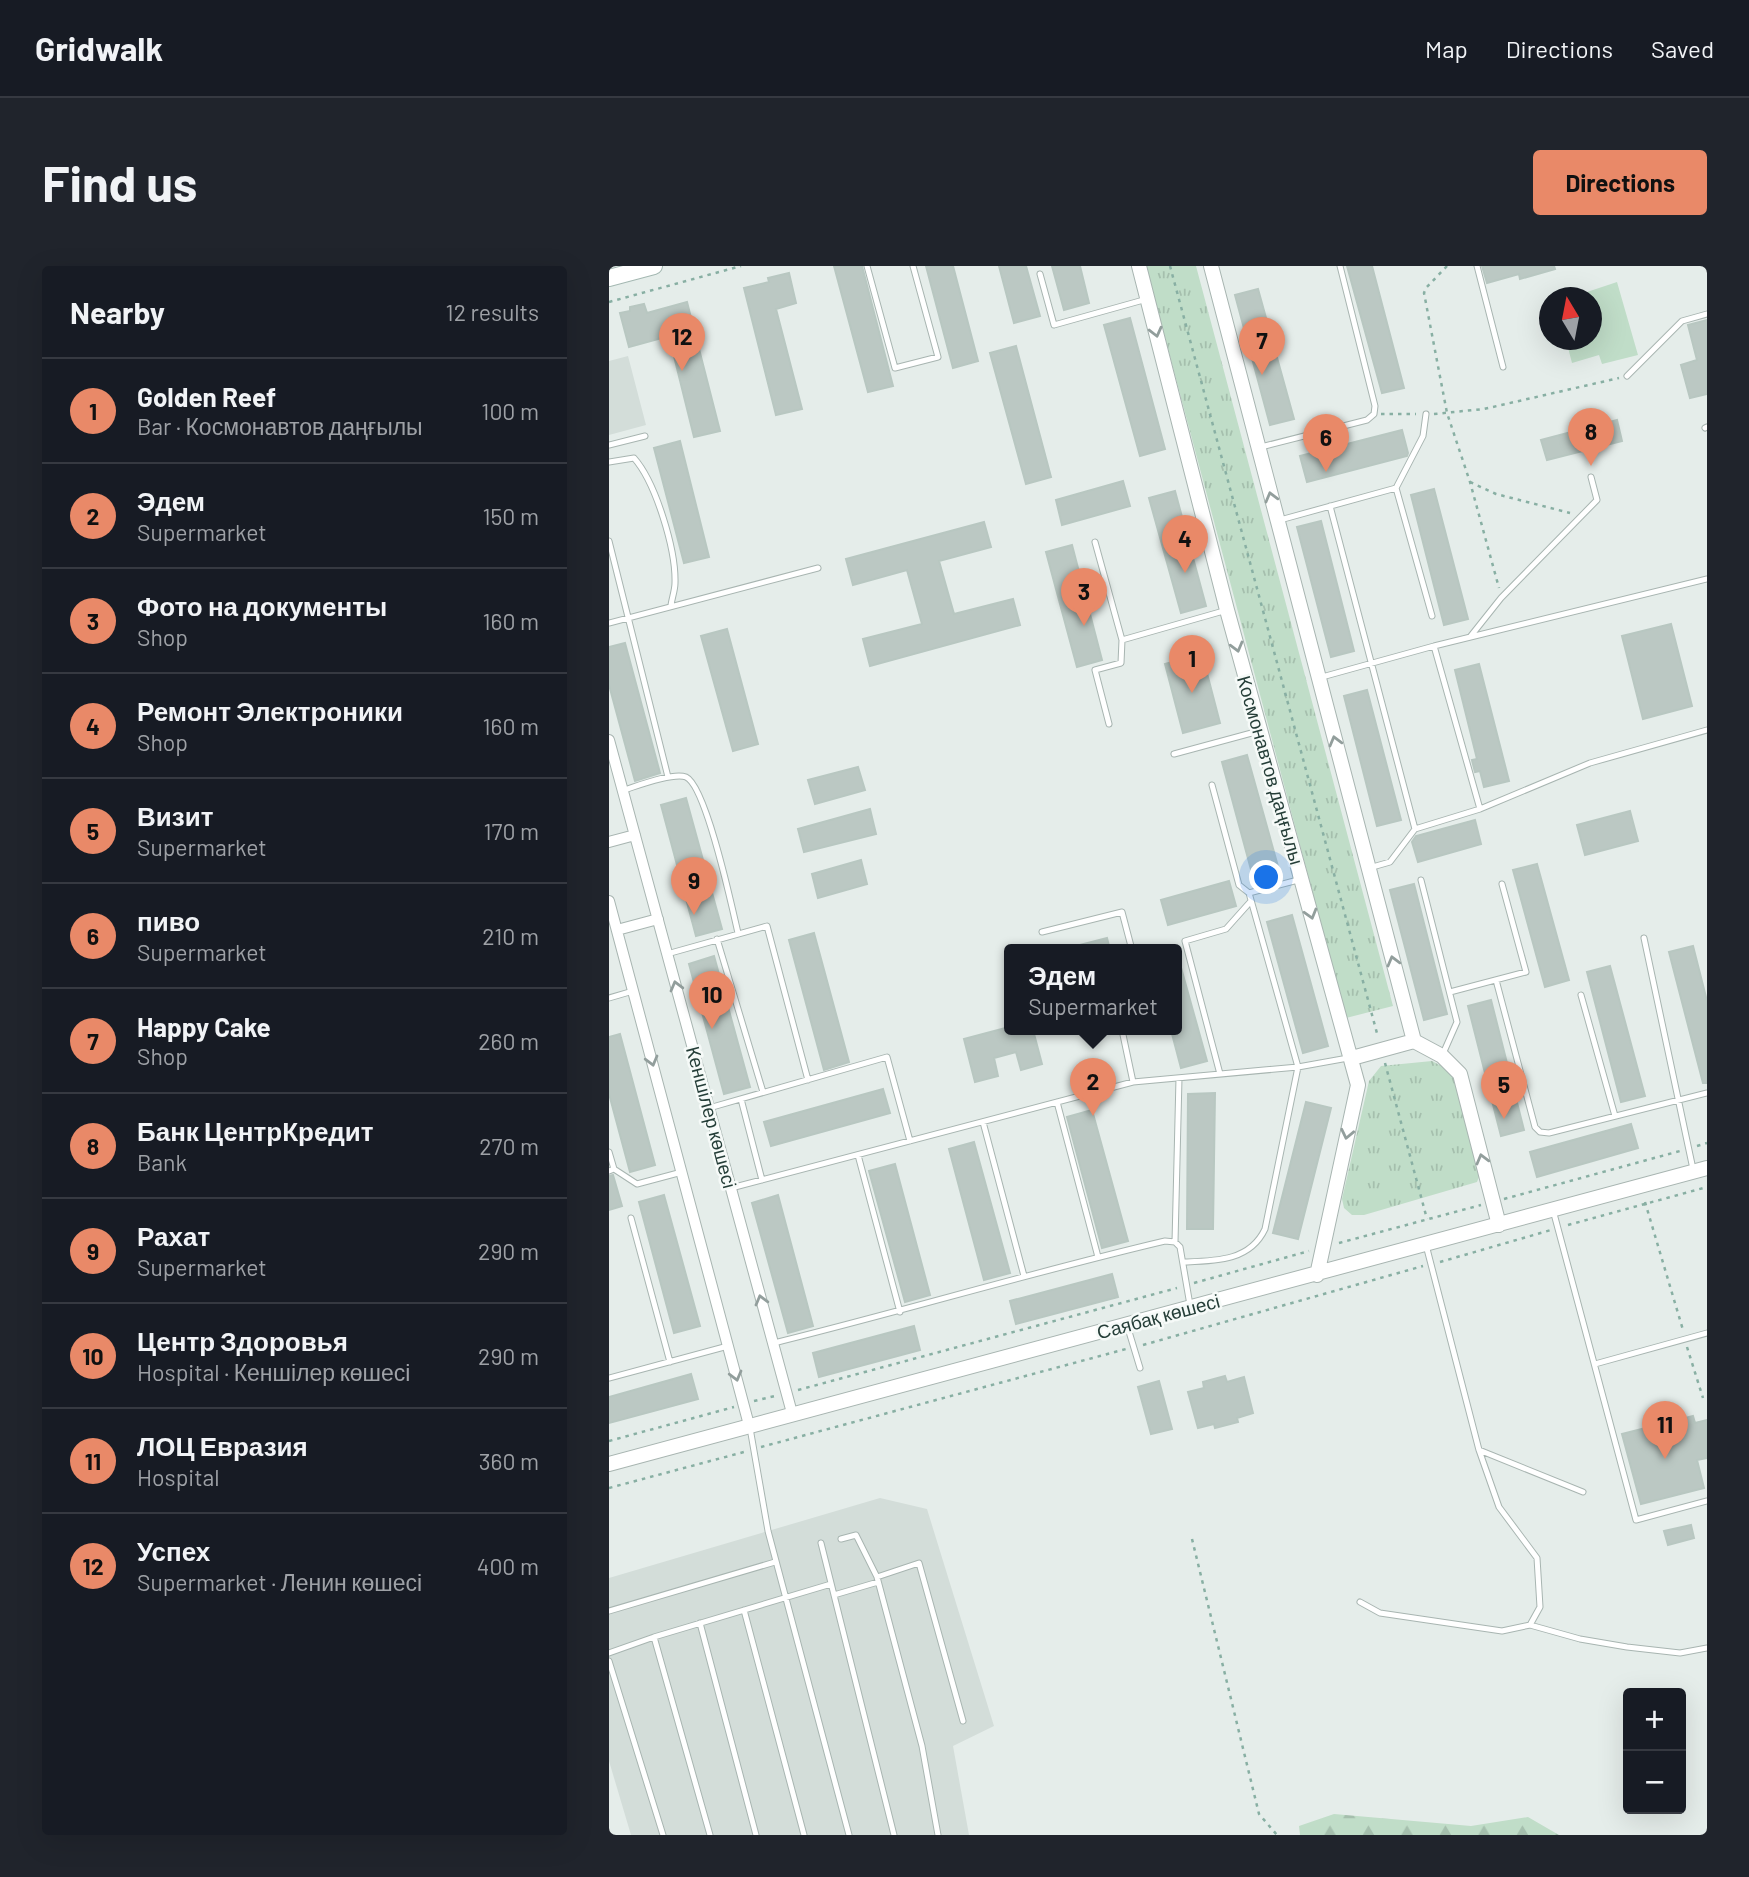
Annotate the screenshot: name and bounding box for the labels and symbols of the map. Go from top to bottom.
north arrow [1539,287,1602,350]
pin: 12 [659,313,705,371]
pin: 7 [1239,317,1285,375]
one-way arrow [1148,326,1162,338]
pin: 8 [1568,408,1614,466]
pin: 6 [1303,414,1349,472]
one-way arrow [1265,491,1279,503]
pin: 4 [1162,515,1208,573]
pin: 3 [1061,568,1107,626]
pin: 1 [1169,635,1215,693]
one-way arrow [1229,641,1243,653]
street label: Космонавтов даңғылы [1233,673,1309,867]
one-way arrow [1329,735,1343,747]
pin: 9 [671,857,717,915]
your location [1249,860,1283,894]
one-way arrow [1303,907,1317,919]
one-way arrow [1387,955,1401,967]
pin: 10 [689,971,735,1029]
one-way arrow [670,980,684,992]
street label: Кеншілер көшесі [682,1043,742,1191]
one-way arrow [644,1055,658,1067]
pin: 2 [1070,1058,1116,1116]
pin: 5 [1481,1061,1527,1119]
one-way arrow [1341,1128,1356,1140]
one-way arrow [1475,1153,1490,1165]
street label: Саябақ көшесі [1094,1289,1222,1343]
one-way arrow [755,1294,769,1306]
one-way arrow [728,1370,742,1382]
pin: 11 [1642,1401,1688,1459]

